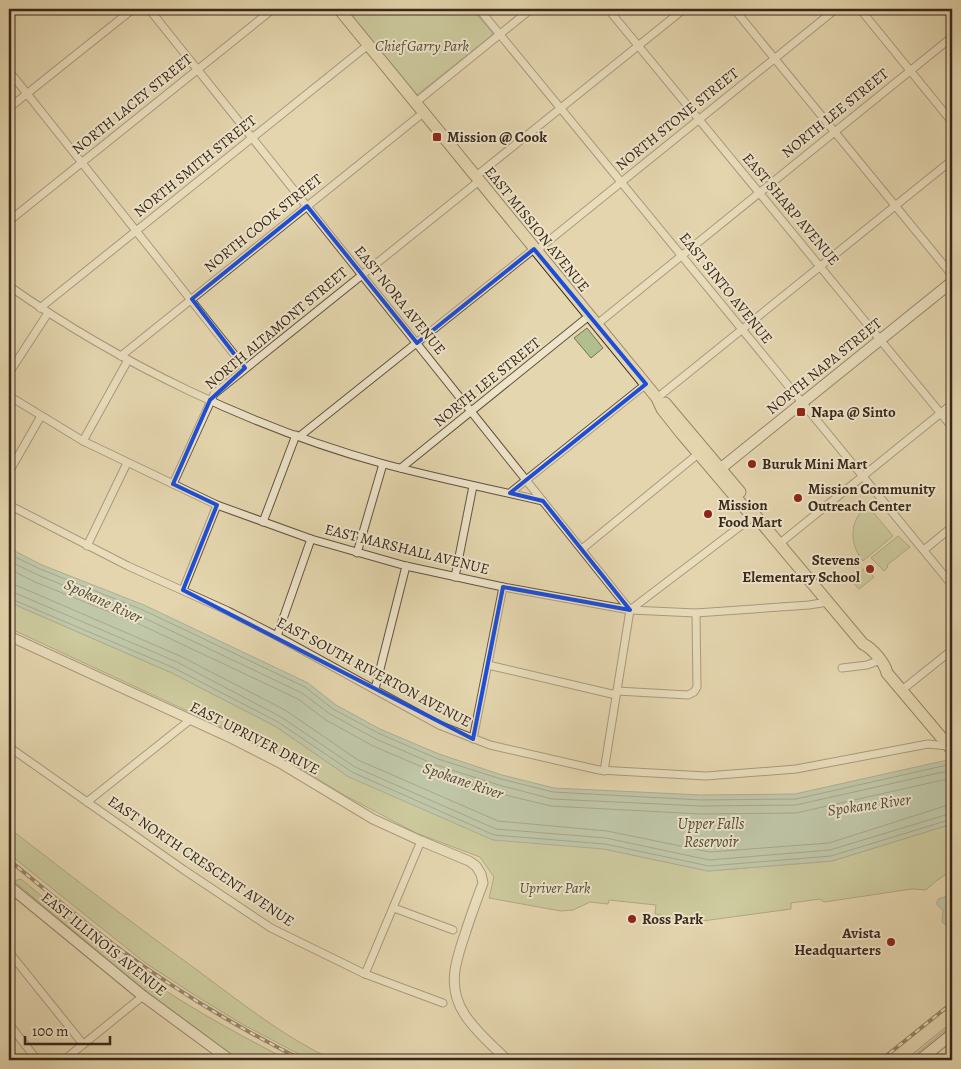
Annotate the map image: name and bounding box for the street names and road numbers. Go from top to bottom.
street label: NORTH LACEY STREET [68,49,197,159]
street label: NORTH STONE STREET [611,63,743,175]
street label: NORTH LEE STREET [777,63,893,162]
street label: NORTH SMITH STREET [130,110,261,222]
street label: EAST SHARP AVENUE [738,149,844,269]
street label: EAST MISSION AVENUE [480,162,594,296]
street label: NORTH COOK STREET [200,169,327,277]
street label: EAST SINTO AVENUE [675,228,777,348]
street label: EAST NORA AVENUE [350,241,450,359]
street label: NORTH ALTAMONT STREET [200,262,352,394]
street label: NORTH NAPA STREET [762,313,887,419]
street label: NORTH LEE STREET [429,332,545,431]
street label: EAST MARSHALL AVENUE [323,519,491,579]
street label: EAST SOUTH RIVERTON AVENUE [273,612,475,732]
street label: EAST UPRIVER DRIVE [187,697,323,779]
street label: EAST NORTH CRESCENT AVENUE [104,791,298,931]
street label: EAST ILLINOIS AVENUE [37,887,171,1001]

